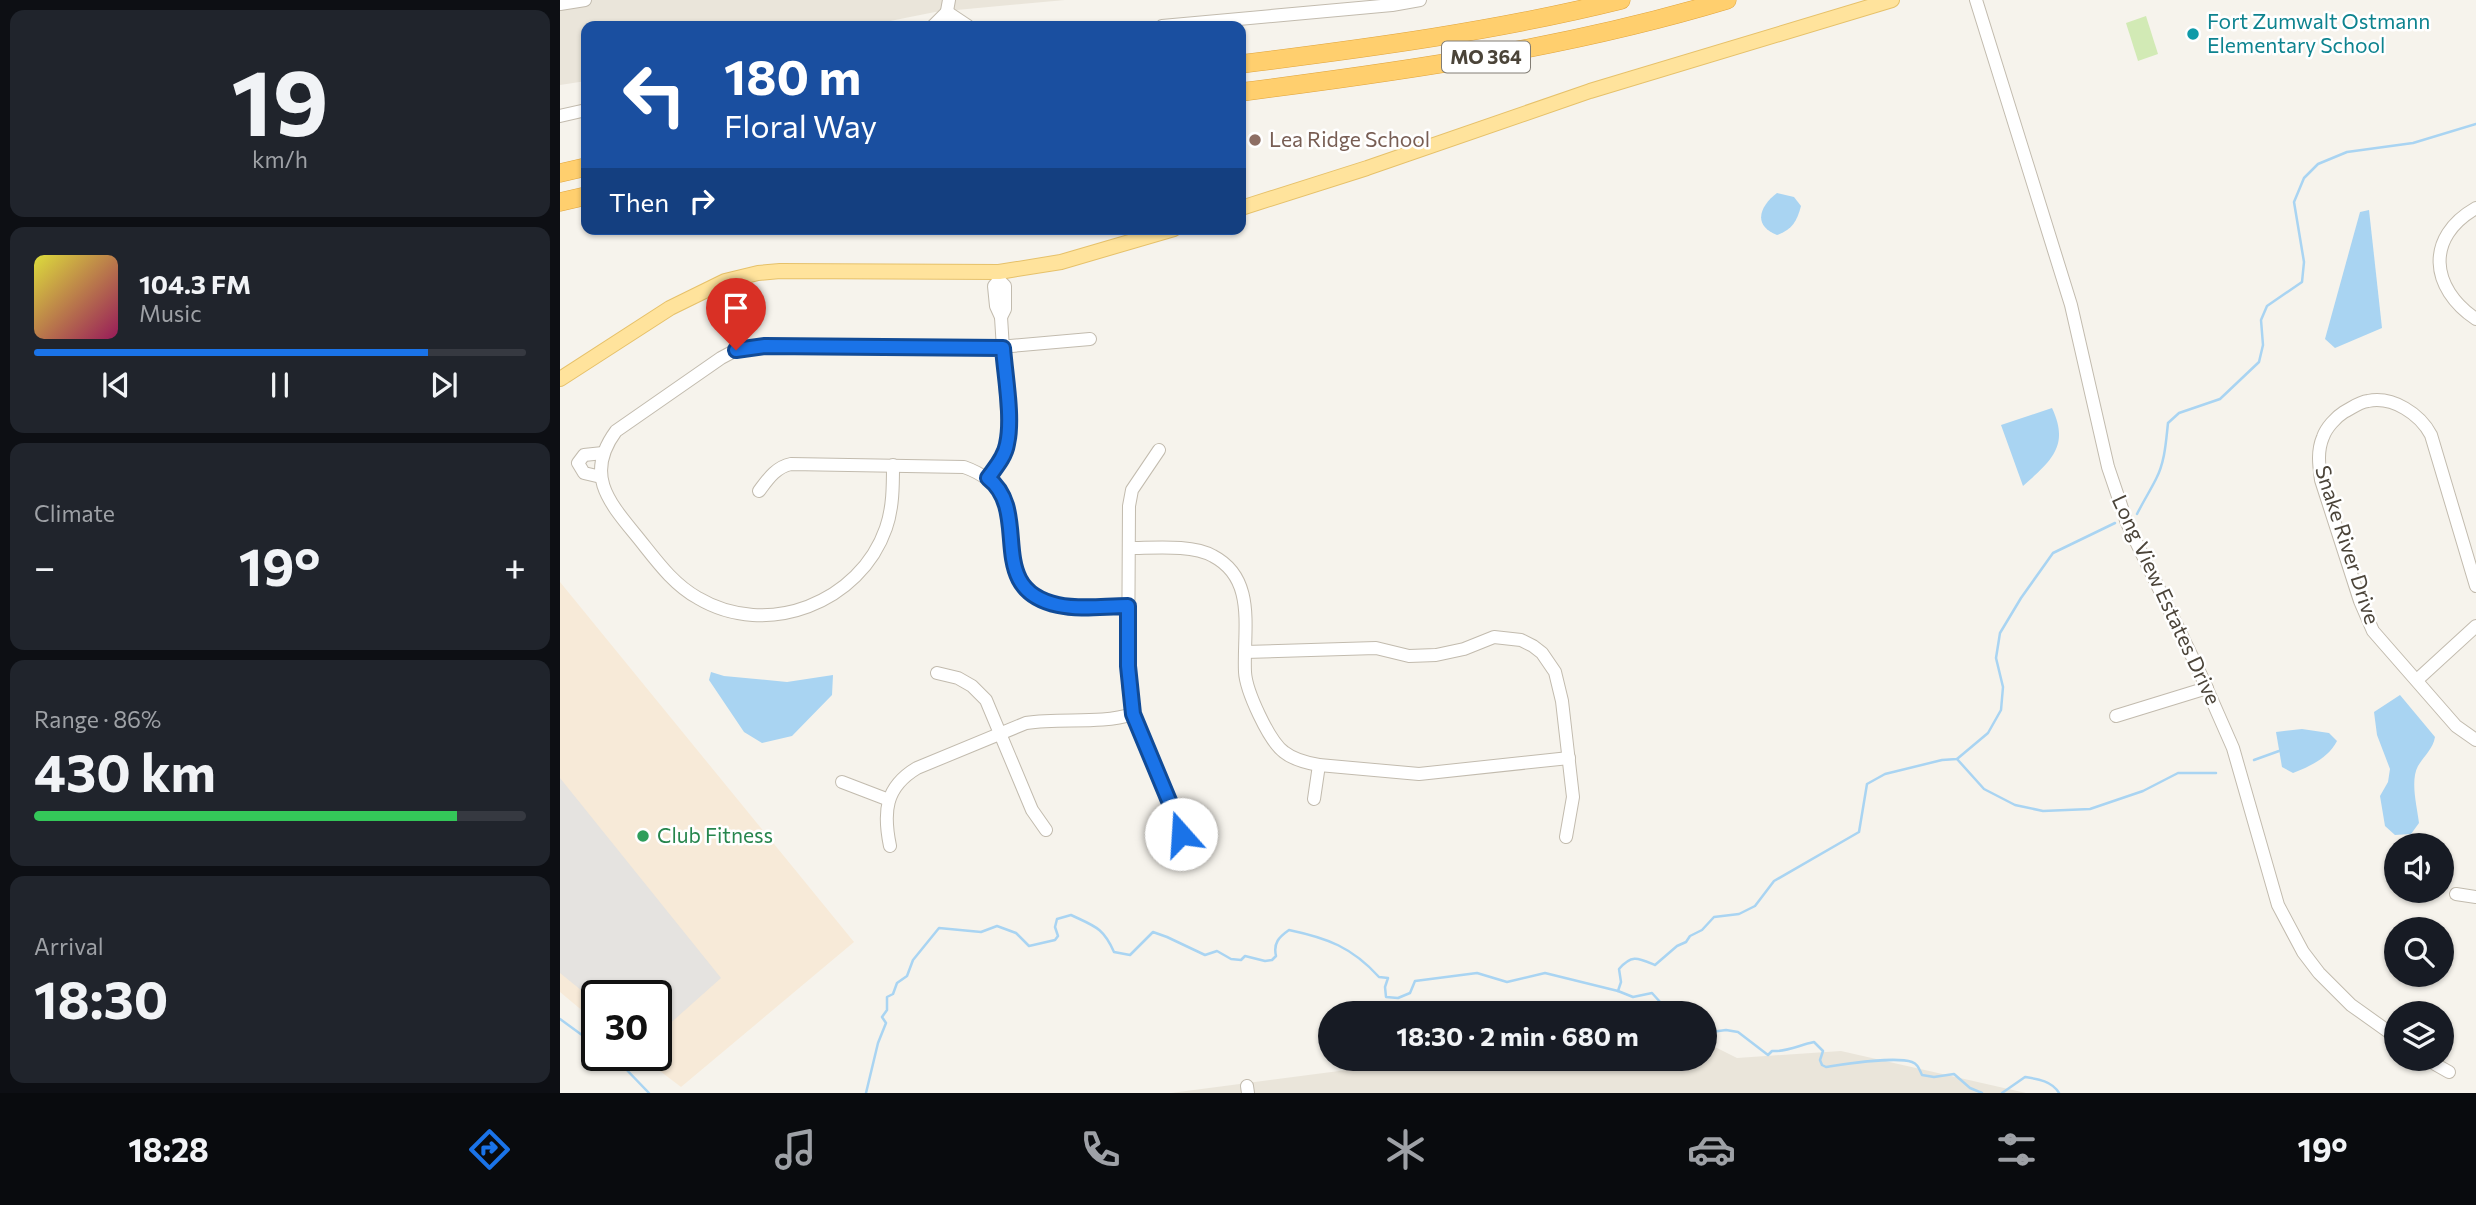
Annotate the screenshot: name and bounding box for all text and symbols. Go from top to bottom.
place label: Fort Zumwalt Ostmann Elementary School [2207,8,2430,57]
marker: Fort Zumwalt Ostmann Elementary School [2185,26,2201,42]
road number: MO 364 [1442,41,1530,72]
text: 19 [231,43,329,155]
text: 180 m [724,45,861,105]
icon: left [609,49,700,140]
text: Floral Way [724,105,877,145]
place label: Lea Ridge School [1269,126,1430,151]
marker: Lea Ridge School [1247,132,1263,148]
text: km/h [252,145,308,173]
icon: right [683,182,721,220]
text: Then [609,186,669,217]
text: 104.3 FM [139,268,251,299]
pin [706,278,766,350]
icon: arrive [717,289,755,327]
text: Music [139,299,202,327]
icon: previous [97,366,135,404]
icon: pause [261,366,299,404]
icon: next [425,366,463,404]
street label: Snake River Drive [2311,462,2386,627]
street label: Long View Estates Drive [2108,490,2227,708]
text: Climate [34,499,115,527]
text: 19° [239,533,320,597]
text: − [34,542,56,589]
text: + [504,542,526,589]
text: Range · 86% [34,705,161,733]
text: 430 km [34,739,216,803]
position arrow [1144,797,1218,871]
place label: Club Fitness [657,822,773,847]
marker: Club Fitness [635,828,651,844]
map controls [2384,833,2454,1071]
button: sound [2384,833,2454,903]
button: search [2384,917,2454,987]
text: Arrival [34,932,104,960]
text: 18:30 [34,966,168,1030]
speed limit sign: 30 [581,980,672,1071]
button: layers [2384,1001,2454,1071]
text: 18:30 · 2 min · 680 m [1396,1020,1639,1051]
icon: directions [465,1125,514,1174]
icon: music [771,1125,820,1174]
icon: phone [1076,1125,1125,1174]
icon: climate [1381,1125,1430,1174]
icon: car [1687,1125,1736,1174]
icon: filters [1992,1125,2041,1174]
text: 18:28 [128,1129,209,1169]
text: 19° [2297,1129,2348,1169]

